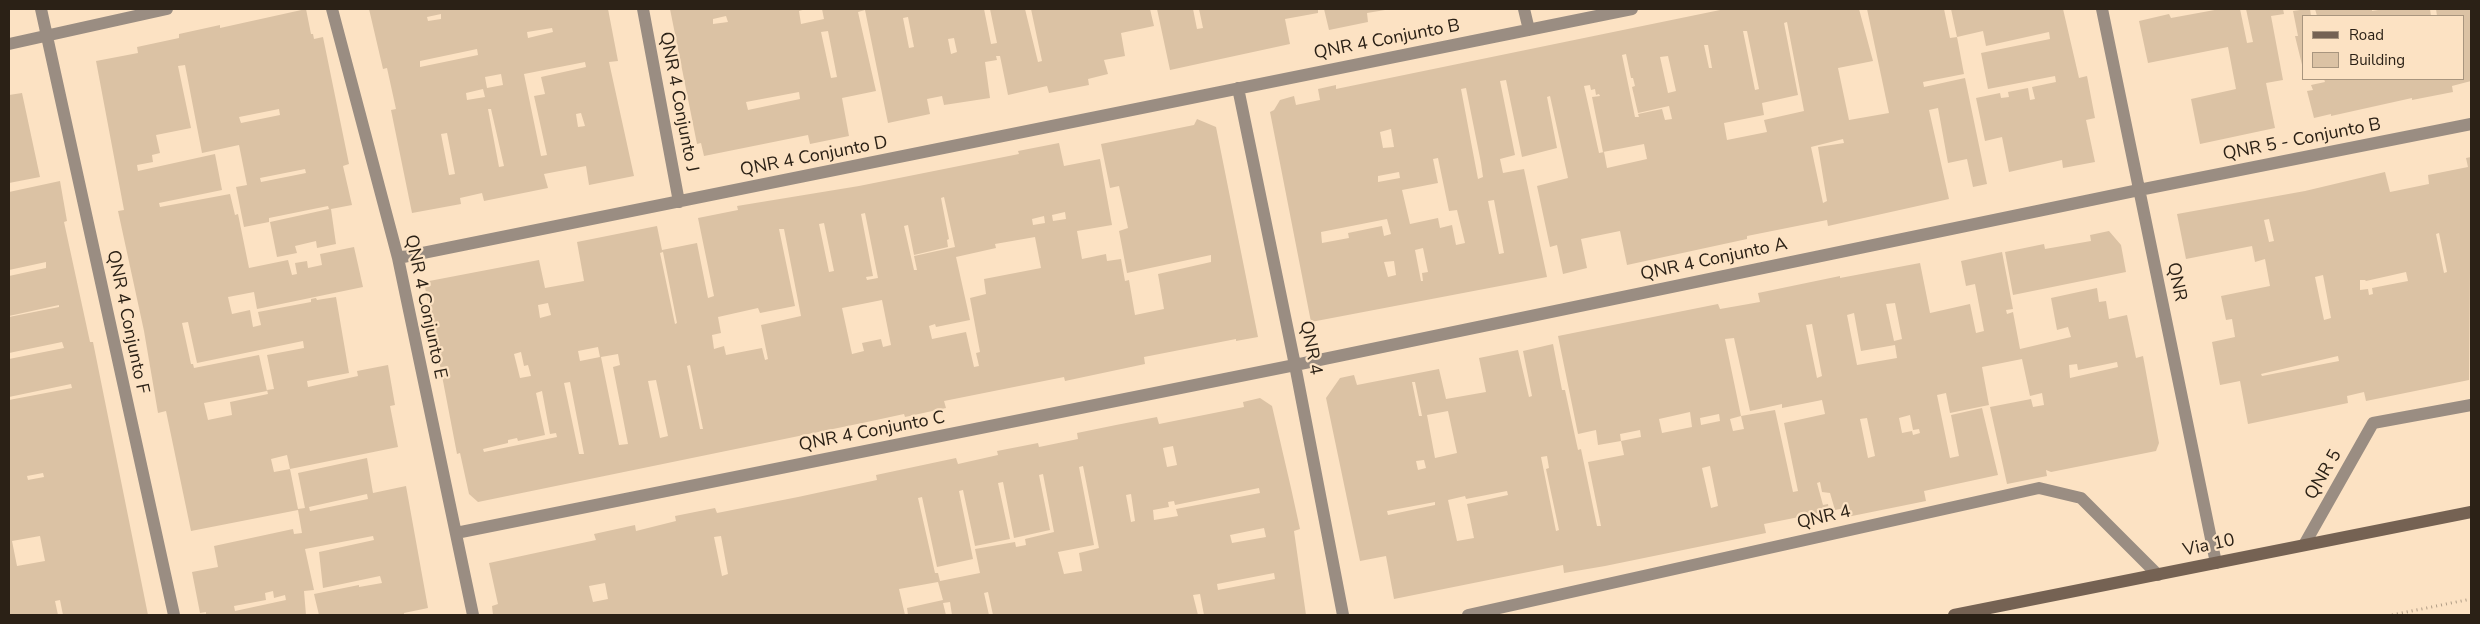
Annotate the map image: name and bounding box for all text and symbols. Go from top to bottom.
street label: QNR 4 Conjunto B [1312,15,1462,65]
legend [2302,15,2465,80]
text: Road [2349,25,2384,45]
street label: QNR 4 Conjunto J [654,30,702,174]
text: Building [2349,50,2405,70]
street label: QNR 5 - Conjunto B [2221,114,2383,166]
street label: QNR 4 Conjunto D [738,132,890,182]
street label: QNR 4 Conjunto E [399,233,451,381]
street label: QNR 4 Conjunto A [1639,234,1789,286]
street label: QNR 4 Conjunto F [101,248,153,396]
street label: QNR [2161,261,2191,303]
street label: QNR 4 [1294,319,1326,377]
street label: QNR 4 Conjunto C [797,407,947,457]
street label: QNR 5 [2301,446,2347,504]
street label: QNR 4 [1795,501,1853,535]
street label: Via 10 [2181,530,2237,562]

